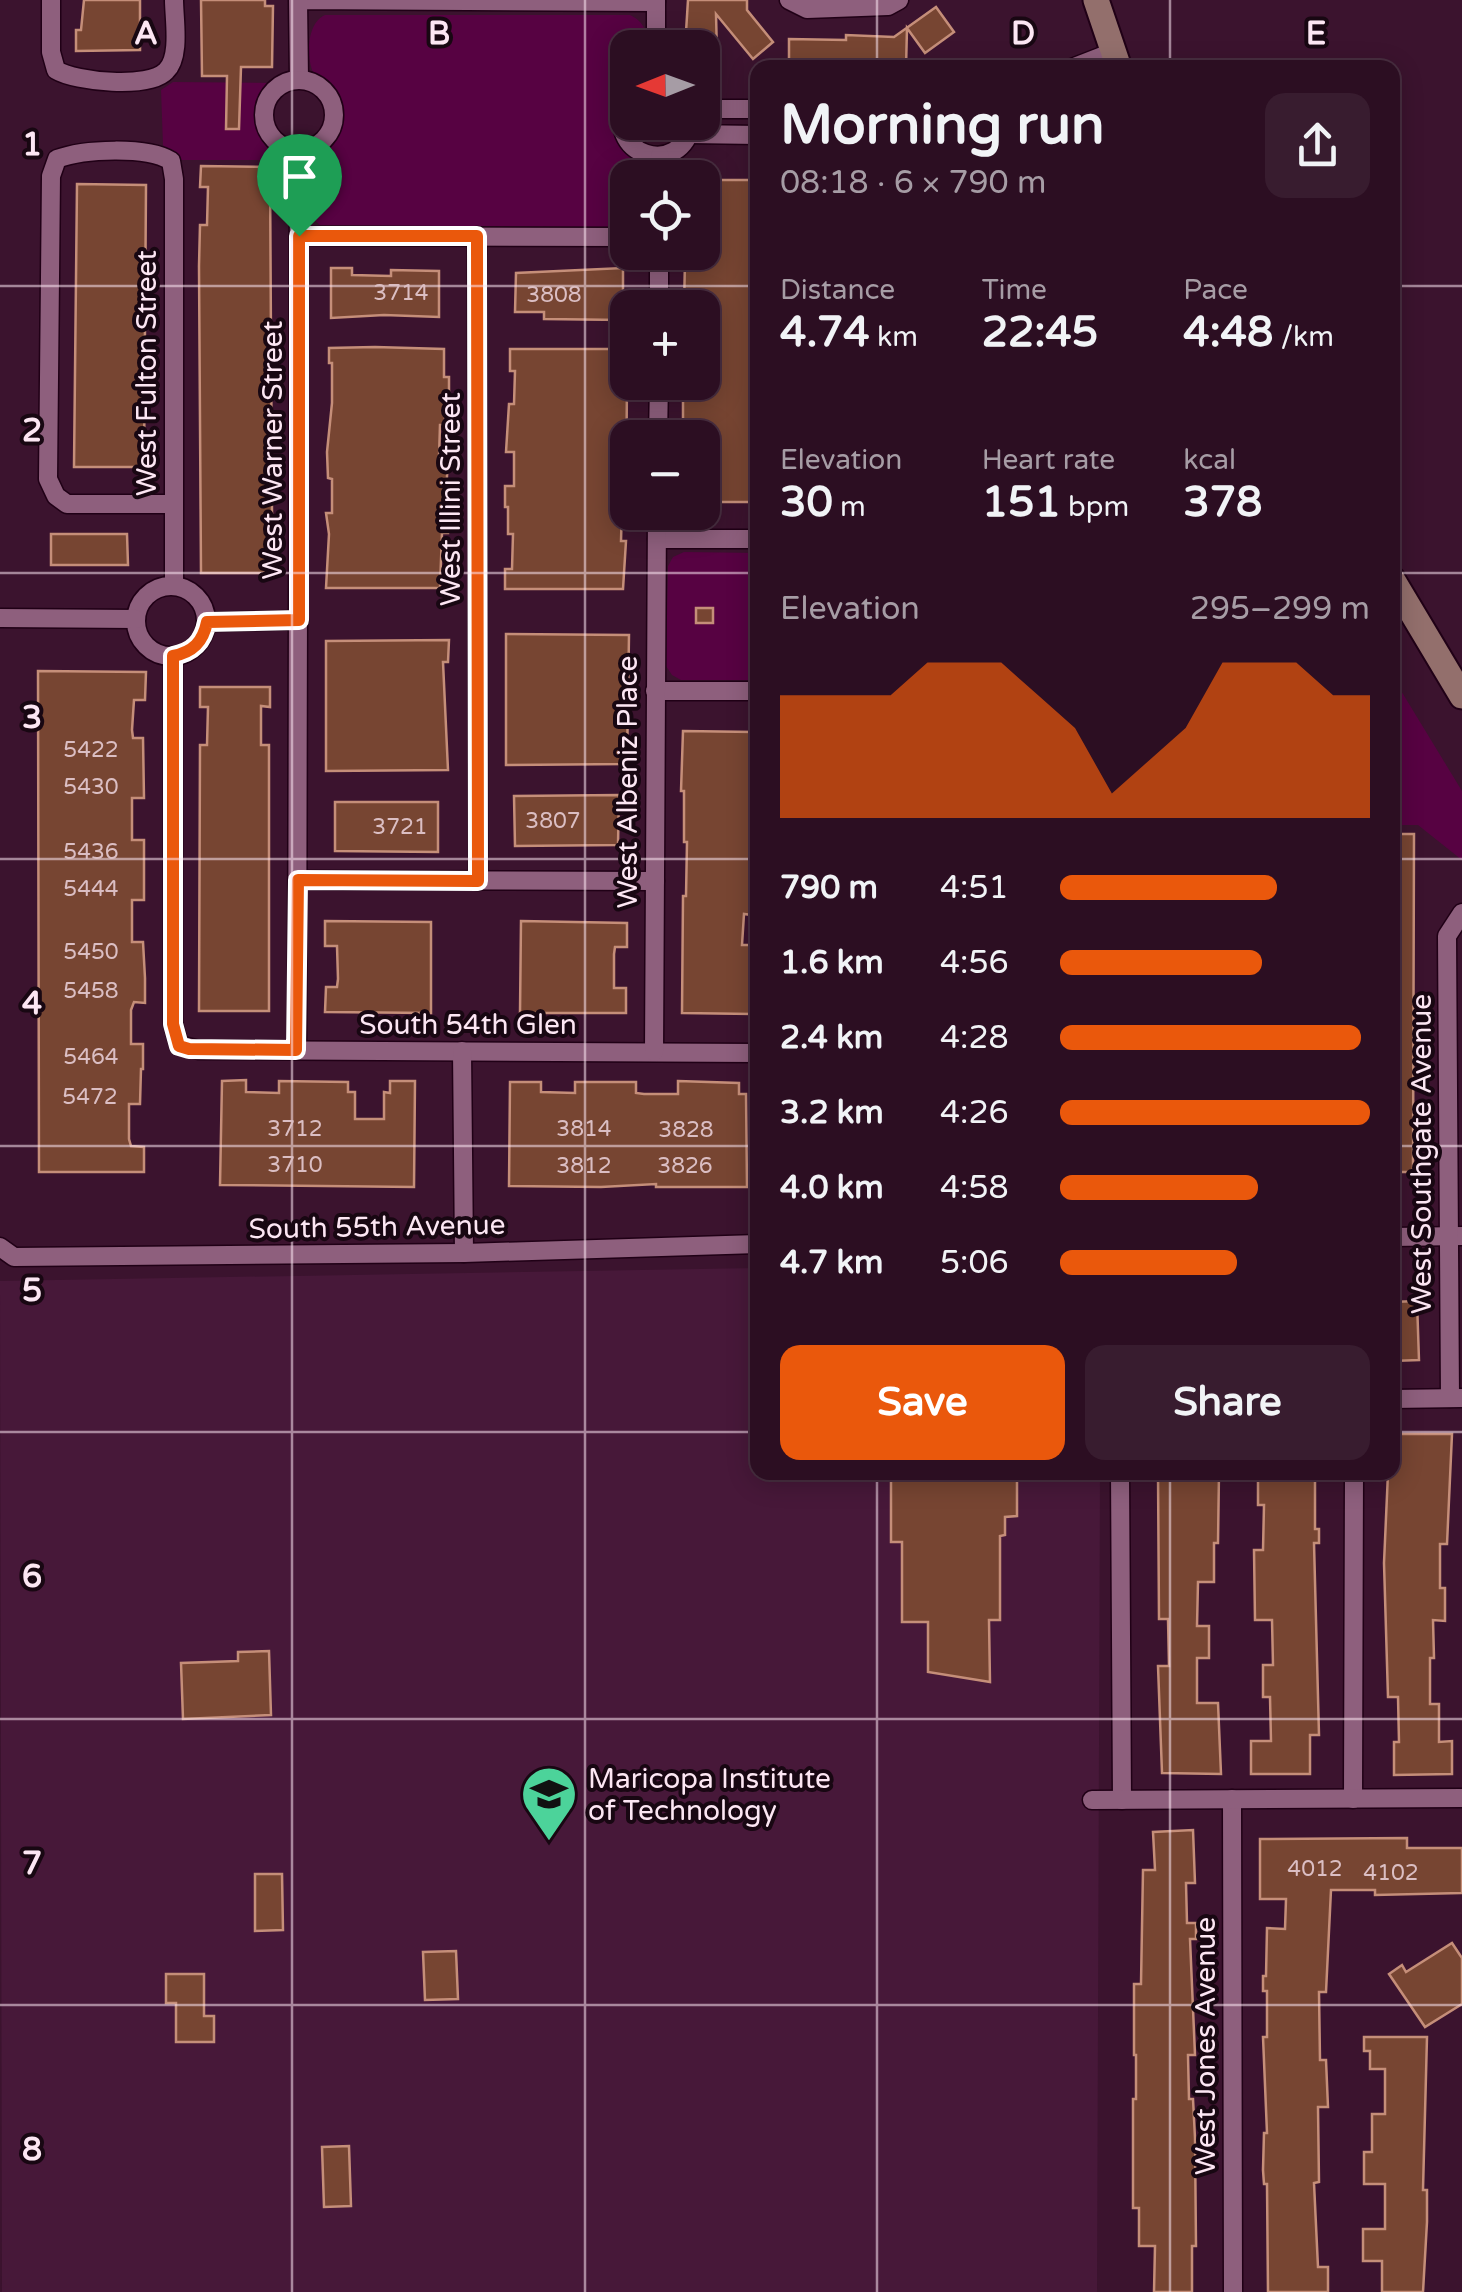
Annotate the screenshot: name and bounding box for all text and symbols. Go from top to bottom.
text: A [134,15,158,53]
text: B [428,15,450,53]
text: D [1011,15,1035,53]
text: E [1306,15,1326,53]
north arrow [610,30,720,140]
map controls [610,30,720,530]
text: Morning run [780,93,1105,159]
button: share [1265,93,1370,198]
text: 1 [22,126,42,164]
pin [257,134,342,237]
icon: arrive [272,149,327,204]
button: locate [610,160,720,270]
text: 08:18 · 6 × 790 m [780,164,1046,202]
street label: West Fulton Street [130,250,164,496]
text: Distance [780,273,895,307]
text: Time [982,273,1047,307]
text: Pace [1183,273,1248,307]
house number: 3714 [373,280,429,306]
house number: 3808 [526,282,582,308]
button: + [610,290,720,400]
text: 4.74 [780,307,870,358]
text: 22:45 [982,307,1098,358]
text: 4:48 [1183,307,1273,358]
street label: West Warner Street [256,320,290,579]
text: km [870,320,918,354]
text: /km [1273,320,1334,354]
street label: West Illini Street [434,392,468,606]
text: 2 [22,412,42,450]
button: − [610,420,720,530]
text: Elevation [780,443,902,477]
text: Heart rate [982,443,1115,477]
text: kcal [1183,443,1236,477]
text: 30 [780,477,833,528]
text: 151 [982,477,1061,528]
text: 378 [1183,477,1262,528]
text: m [833,490,866,524]
text: bpm [1061,490,1129,524]
text: Elevation [780,590,920,628]
text: 295–299 m [1190,590,1370,628]
street label: West Albeniz Place [611,656,645,908]
text: 3 [22,699,42,737]
house number: 5422 [63,737,119,763]
house number: 5430 [63,774,119,800]
house number: 3807 [525,808,581,834]
house number: 3721 [372,814,428,840]
house number: 5436 [63,839,119,865]
text: 790 m [780,869,878,907]
text: 4:51 [940,869,1009,907]
house number: 5444 [63,876,119,902]
house number: 5450 [63,939,119,965]
text: 1.6 km [780,944,884,982]
text: 4:56 [940,944,1009,982]
house number: 5458 [63,978,119,1004]
text: 4 [22,985,42,1023]
street label: West Southgate Avenue [1405,994,1439,1314]
street label: South 54th Glen [359,1008,577,1042]
text: 2.4 km [780,1019,883,1057]
text: 4:28 [940,1019,1009,1057]
house number: 5464 [63,1044,119,1070]
house number: 5472 [62,1084,118,1110]
text: 3.2 km [780,1094,884,1132]
text: 4:26 [940,1094,1009,1132]
house number: 3712 [267,1116,323,1142]
house number: 3814 [556,1116,612,1142]
house number: 3828 [658,1117,714,1143]
house number: 3710 [267,1152,323,1178]
house number: 3812 [556,1153,612,1179]
house number: 3826 [657,1153,713,1179]
text: 4.0 km [780,1169,884,1207]
text: 4:58 [940,1169,1009,1207]
street label: South 55th Avenue [248,1208,506,1246]
text: 4.7 km [780,1244,883,1282]
text: 5:06 [940,1244,1009,1282]
text: 5 [22,1272,42,1310]
button: Save [780,1345,1065,1460]
button: Share [1085,1345,1370,1460]
text: 6 [22,1558,42,1596]
place label: Maricopa Institute of Technology [588,1762,831,1828]
school or university icon: Maricopa Institute of Technology [519,1764,579,1843]
text: 7 [22,1845,42,1883]
house number: 4012 [1287,1856,1343,1882]
house number: 4102 [1363,1860,1419,1886]
street label: West Jones Avenue [1189,1917,1223,2175]
text: 8 [22,2131,42,2169]

